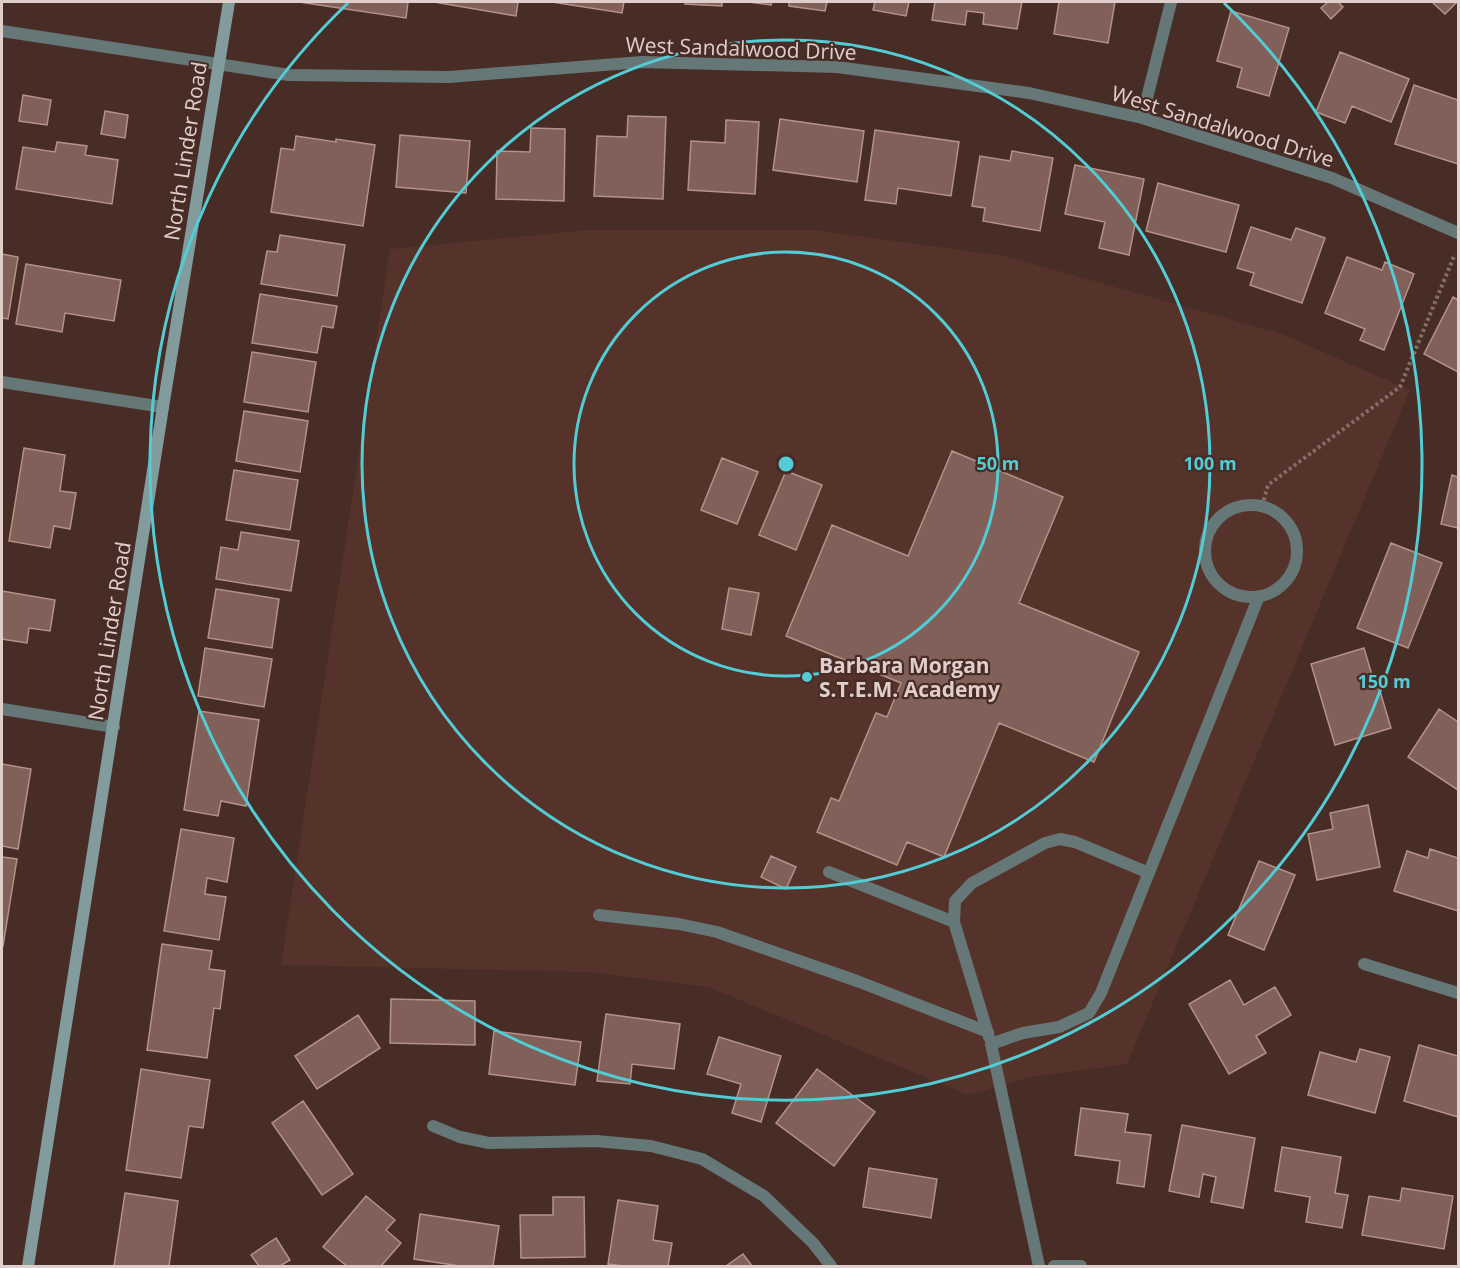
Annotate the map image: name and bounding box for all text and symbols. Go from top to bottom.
street label: West Sandalwood Drive [625,30,857,66]
street label: North Linder Road [157,60,213,242]
street label: West Sandalwood Drive [1108,79,1338,173]
text: 50 m [977,451,1019,475]
text: 100 m [1183,451,1237,475]
centre of rings [776,454,796,474]
street label: North Linder Road [81,540,137,722]
place label: Barbara Morgan S.T.E.M. Academy [819,651,1000,703]
text: 150 m [1357,669,1411,693]
marker: Barbara Morgan S.T.E.M. Academy [800,670,814,684]

